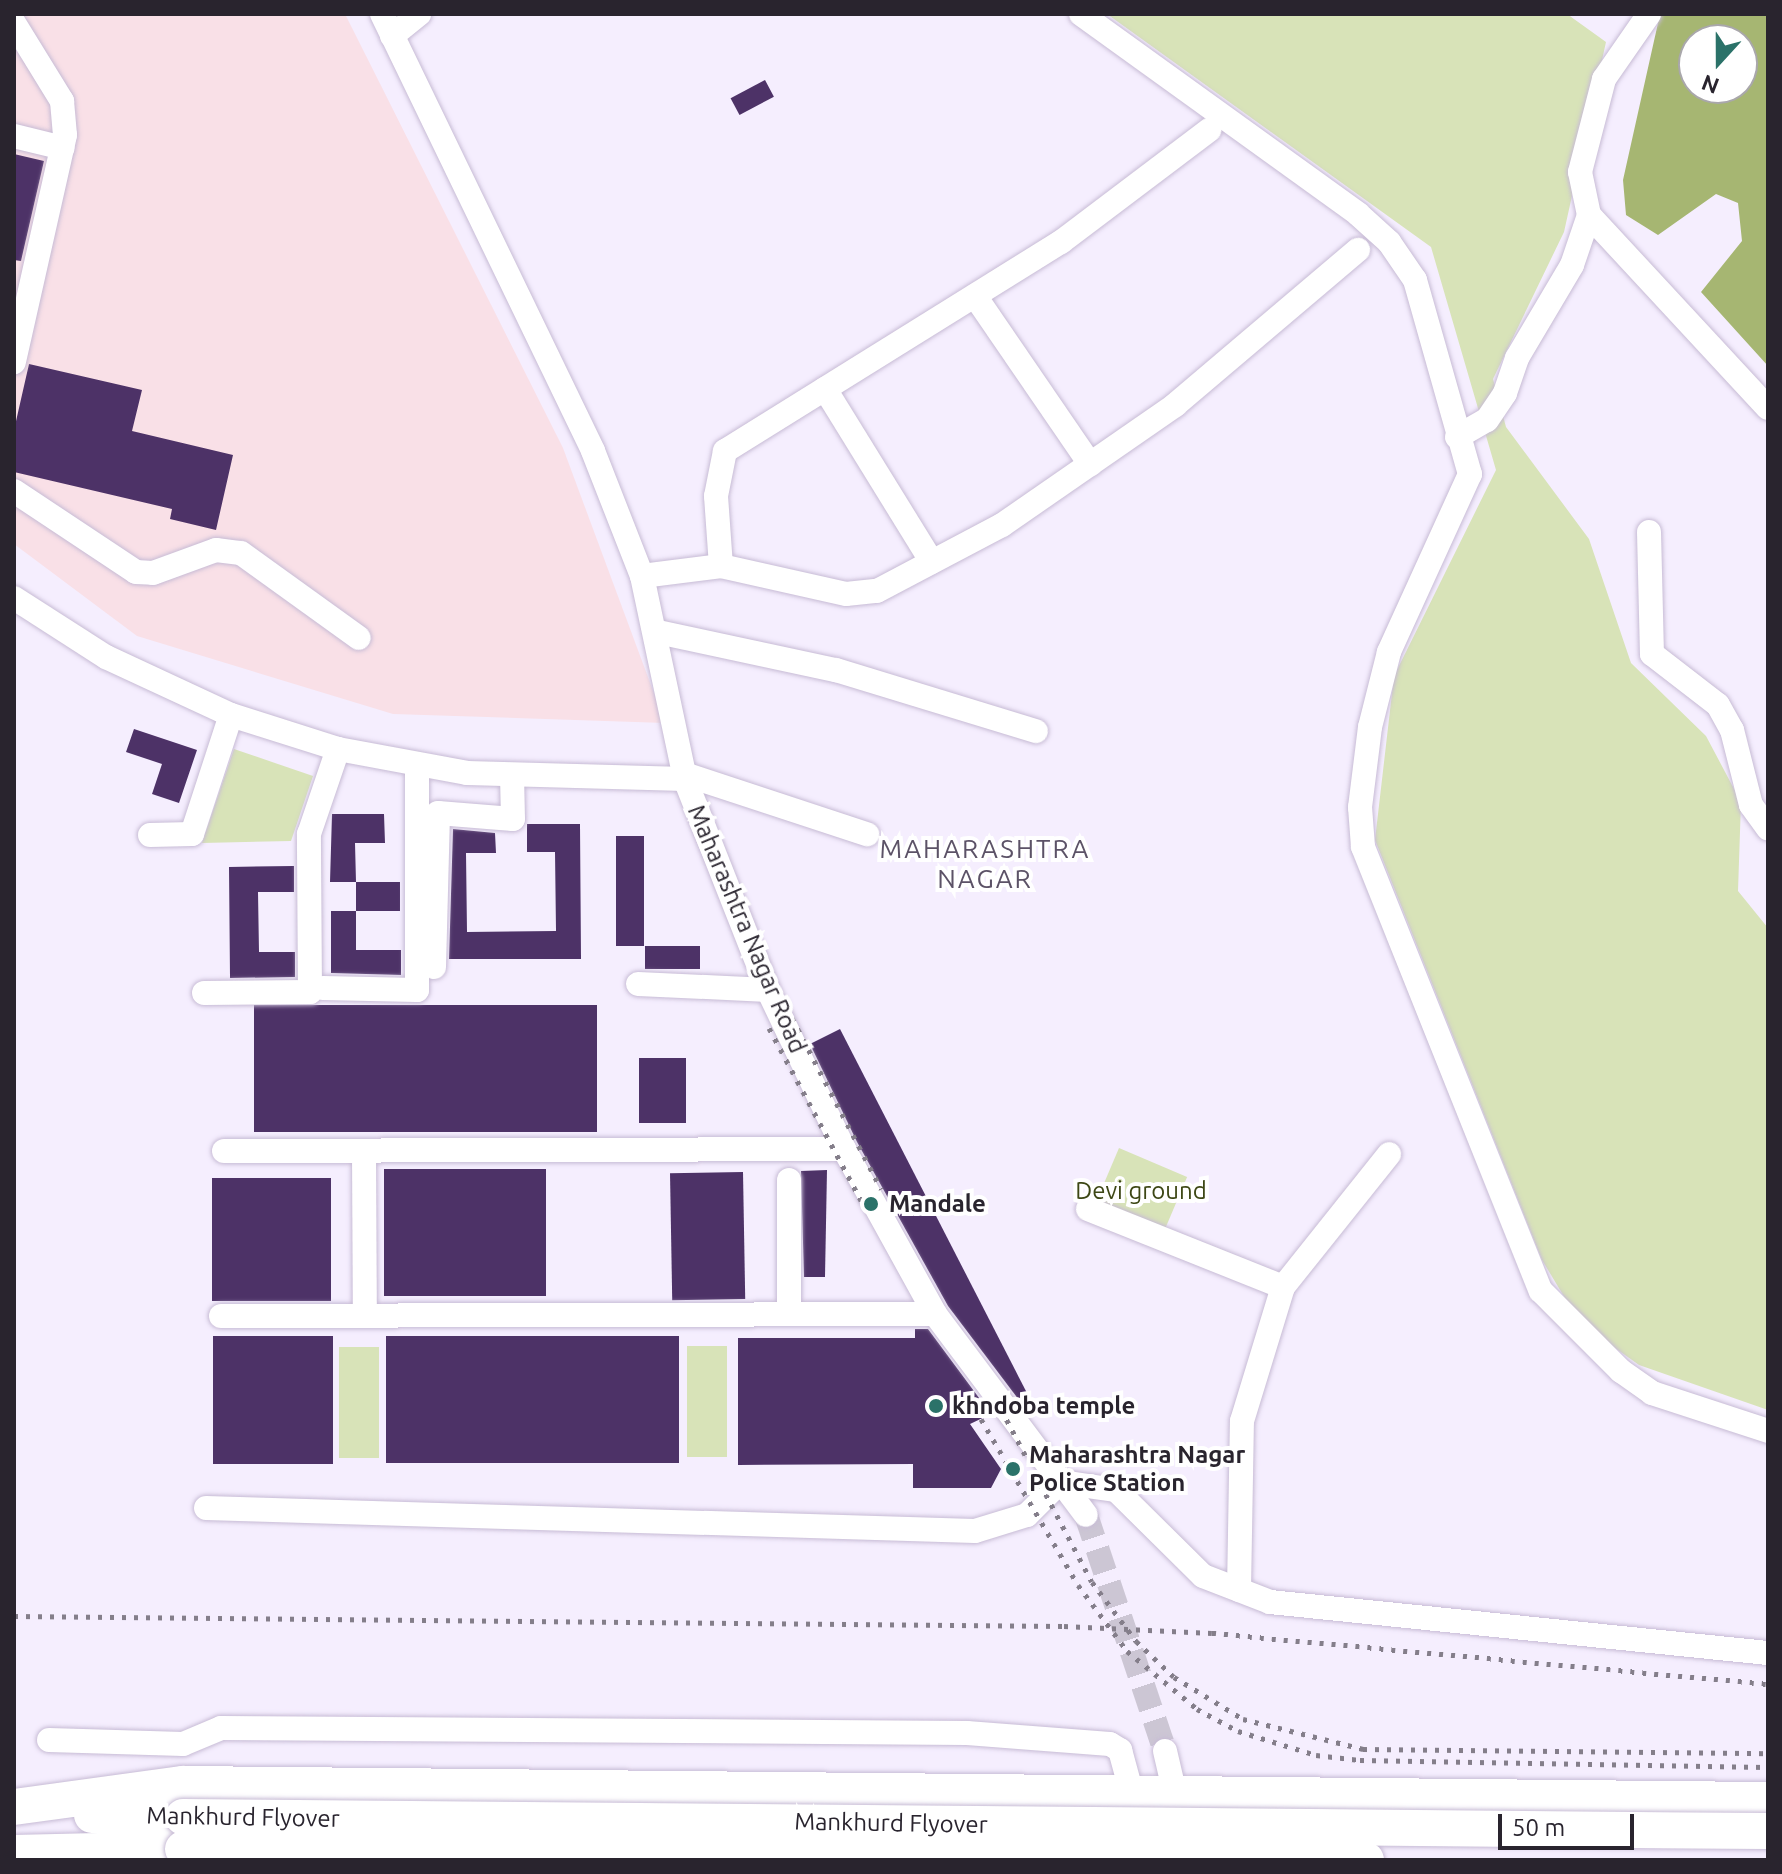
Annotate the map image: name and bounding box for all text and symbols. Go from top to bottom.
north arrow [1678,24,1758,104]
text: N [1698,70,1722,100]
street label: Maharashtra Nagar Road [682,801,812,1057]
district label: MAHARASHTRA NAGAR [880,833,1090,894]
park label: Devi ground [1075,1177,1207,1205]
place label: Mandale [889,1190,986,1218]
marker: Mandale [860,1193,882,1215]
place label: khndoba temple [952,1392,1135,1420]
marker: khndoba temple [927,1397,945,1415]
place label: Maharashtra Nagar Police Station [1029,1441,1245,1497]
marker: Maharashtra Nagar Police Station [1004,1460,1022,1478]
scale bar [1502,1798,1638,1848]
street label: Mankhurd Flyover [146,1801,340,1833]
street label: Mankhurd Flyover [794,1807,988,1839]
text: 50 m [1512,1814,1565,1841]

